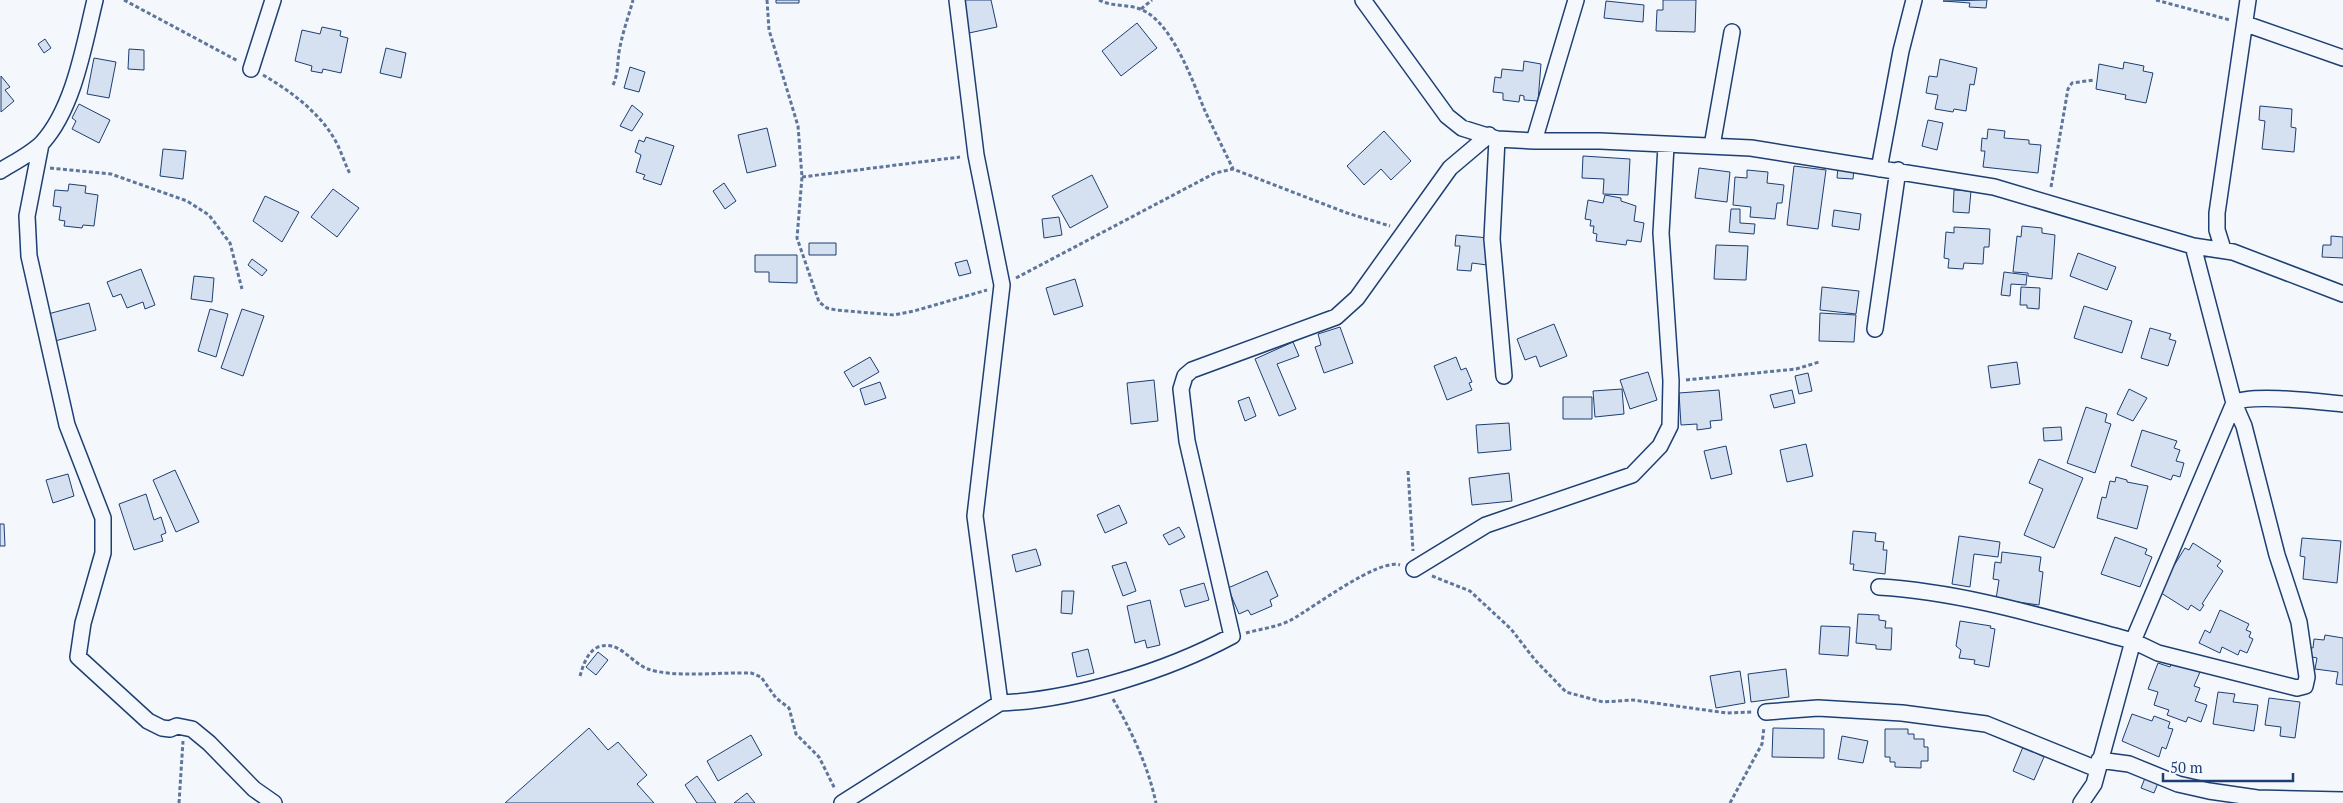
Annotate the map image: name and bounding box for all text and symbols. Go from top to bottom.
scale bar [2163,750,2293,782]
text: 50 m [2170,757,2203,777]

